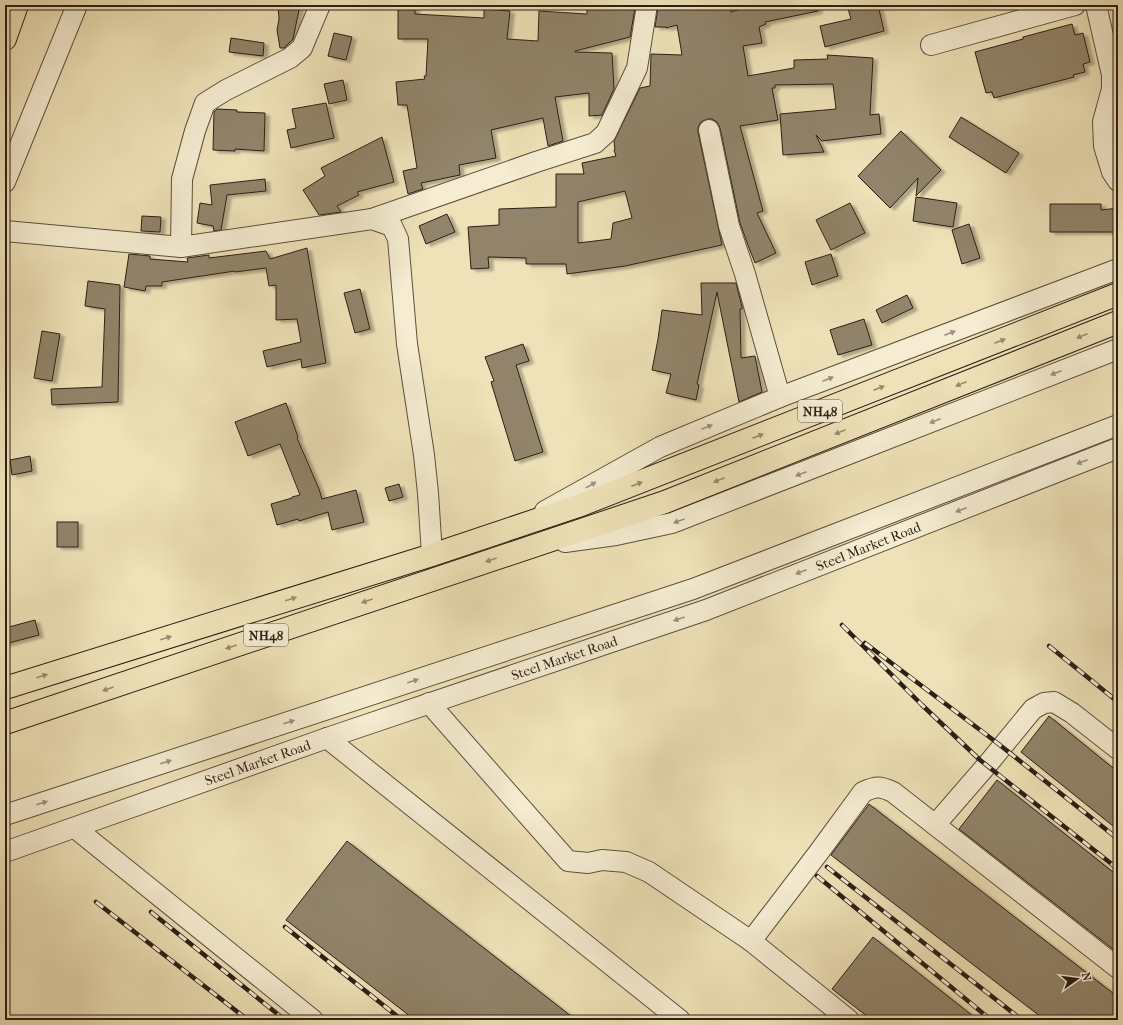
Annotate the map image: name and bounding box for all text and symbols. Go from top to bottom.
one-way arrow [944,329,956,335]
one-way arrow [1075,334,1087,340]
one-way arrow [994,337,1006,343]
one-way arrow [1049,371,1061,377]
one-way arrow [823,375,835,381]
one-way arrow [954,382,966,388]
one-way arrow [873,385,885,391]
road number: NH48 [798,400,842,422]
one-way arrow [928,418,940,424]
one-way arrow [702,424,713,430]
one-way arrow [834,430,846,436]
one-way arrow [752,433,763,439]
one-way arrow [1075,460,1087,466]
one-way arrow [794,471,806,477]
one-way arrow [713,478,725,484]
one-way arrow [631,480,643,486]
one-way arrow [585,481,597,488]
one-way arrow [954,507,966,513]
one-way arrow [673,518,685,524]
street label: Steel Market Road [813,518,924,574]
one-way arrow [484,557,496,563]
one-way arrow [794,570,806,576]
one-way arrow [285,596,297,602]
one-way arrow [361,599,373,605]
one-way arrow [673,616,685,622]
road number: NH48 [244,624,288,646]
street label: Steel Market Road [509,632,620,684]
one-way arrow [161,634,173,640]
one-way arrow [224,644,236,650]
one-way arrow [37,673,49,679]
one-way arrow [407,678,419,684]
one-way arrow [101,686,113,692]
one-way arrow [283,718,295,724]
street label: Steel Market Road [202,736,313,789]
one-way arrow [160,759,172,765]
one-way arrow [36,799,48,805]
north arrow [1057,959,1097,999]
text: N [1079,971,1094,983]

